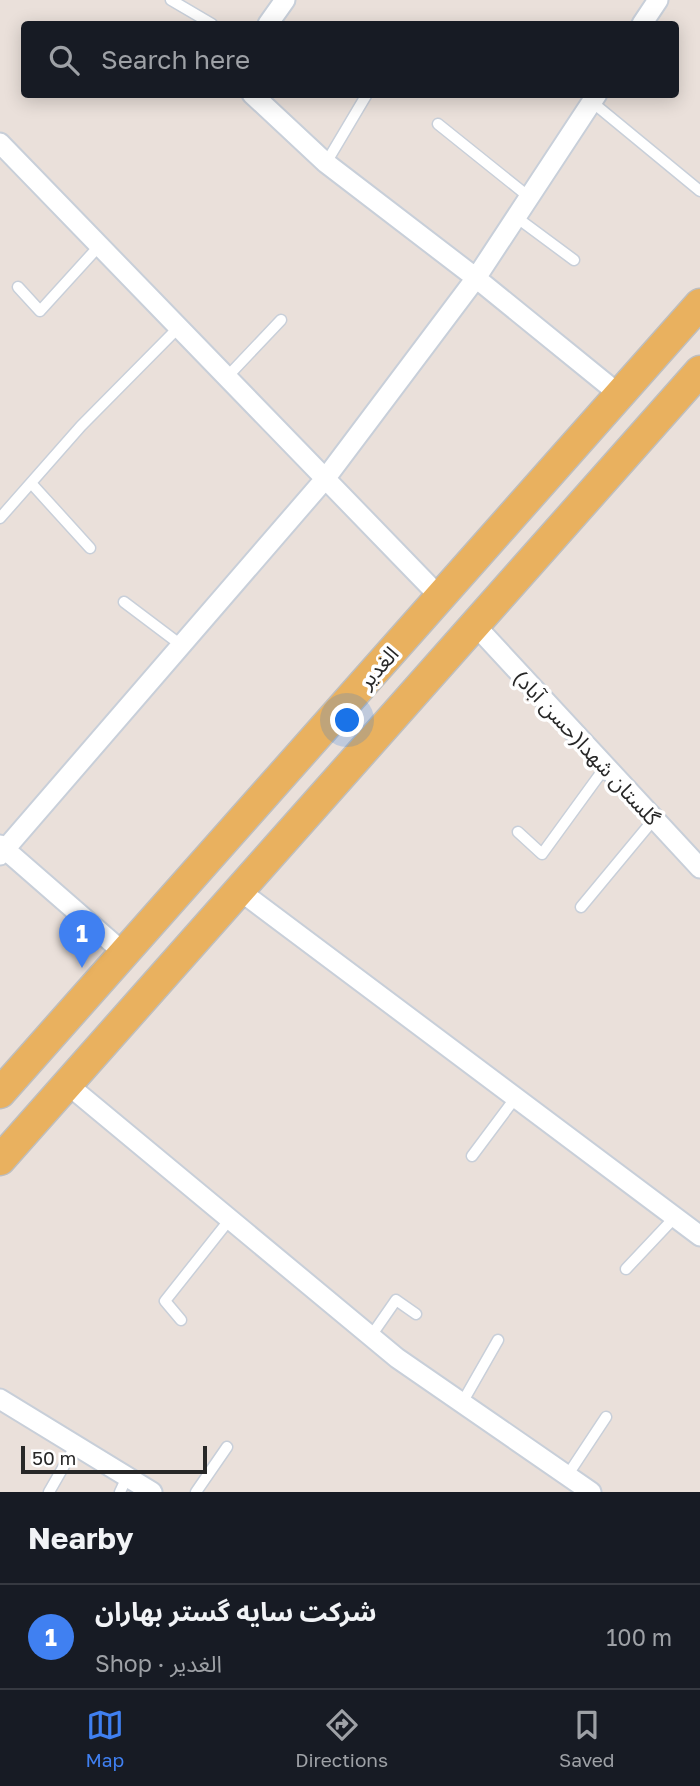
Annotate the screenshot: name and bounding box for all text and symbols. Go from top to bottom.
search box [21,21,679,98]
icon: search [45,41,83,79]
text: Search here [101,44,250,75]
street label: الغدیر [352,641,403,694]
street label: گلستان شهدا(حسن آباد) [508,664,666,830]
your location [330,703,364,737]
pin: 1 [59,910,105,968]
scale bar [21,1443,206,1475]
text: 50 m [32,1446,76,1469]
text: Nearby [28,1520,133,1556]
text: شرکت سایه گستر بهاران [95,1596,376,1627]
text: 1 [45,1623,57,1651]
text: 100 m [606,1623,672,1651]
text: Shop · الغدیر [95,1649,222,1677]
tab: Map [85,1706,124,1771]
tab: Directions [295,1706,388,1771]
tab: Saved [559,1706,615,1771]

